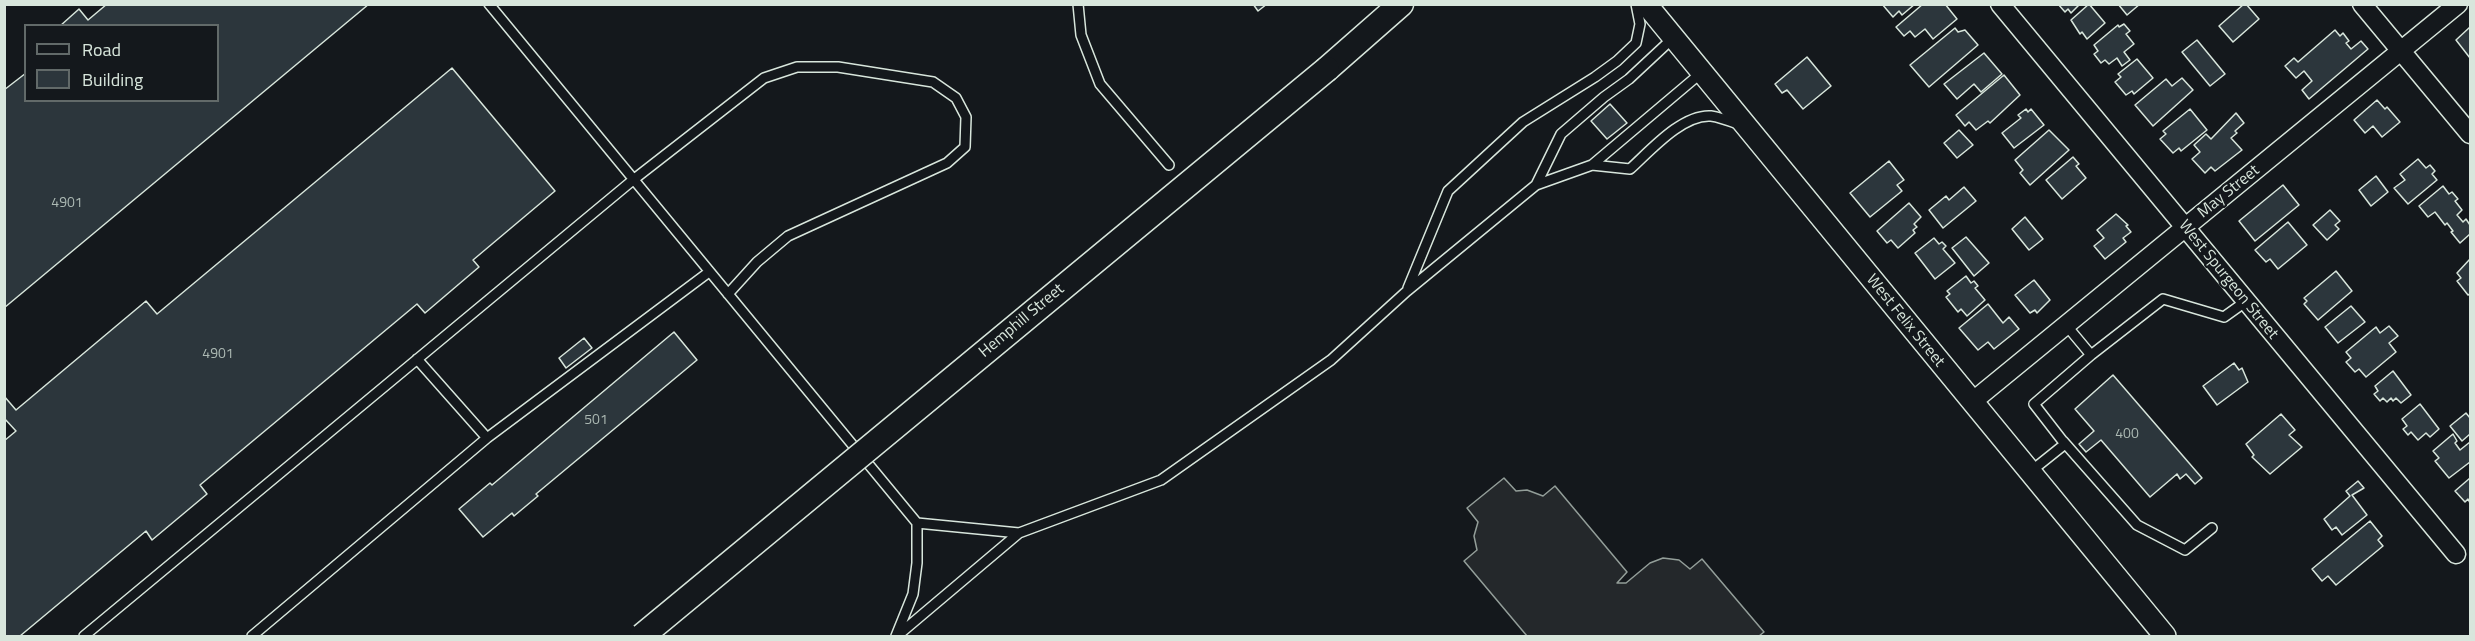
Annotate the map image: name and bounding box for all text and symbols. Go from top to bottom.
legend [24,24,219,102]
text: Road [82,36,121,63]
text: Building [82,66,143,93]
street label: May Street [2194,161,2264,223]
house number: 4901 [51,196,83,212]
street label: West Spurgeon Street [2174,217,2282,343]
street label: West Felix Street [1862,271,1948,371]
street label: Hemphill Street [976,280,1068,362]
house number: 4901 [202,347,234,363]
house number: 501 [584,413,608,429]
house number: 400 [2115,427,2139,443]

